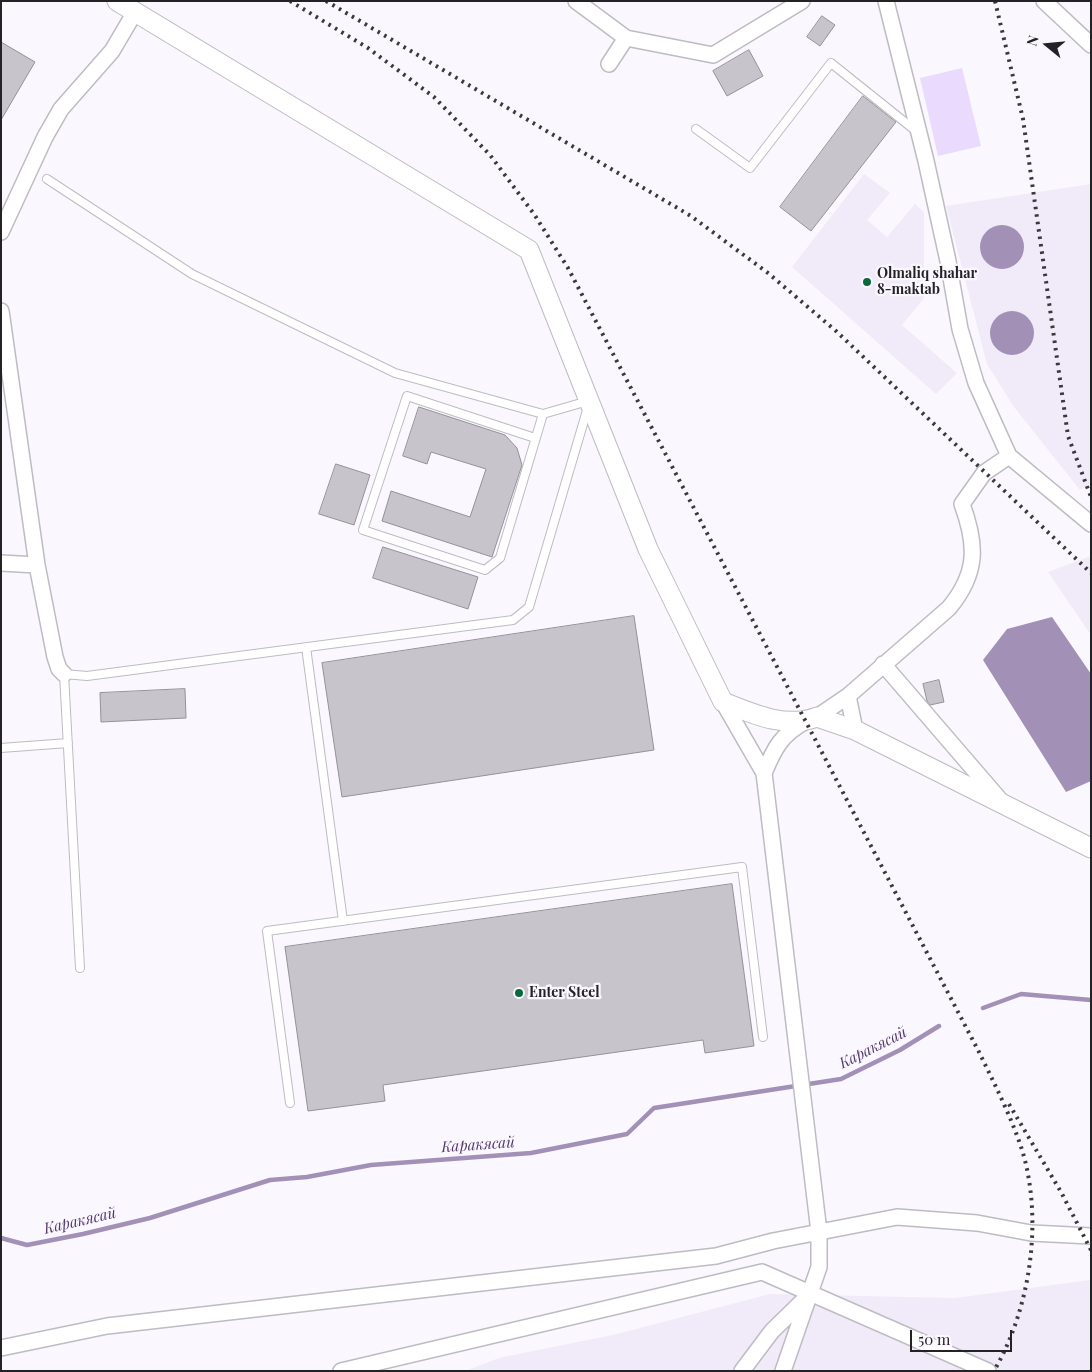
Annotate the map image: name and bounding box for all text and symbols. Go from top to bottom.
north arrow [1022,20,1072,70]
text: N [1022,33,1043,48]
place label: Olmaliq shahar 8-maktab [877,266,977,298]
marker: Olmaliq shahar 8-maktab [861,276,873,288]
place label: Enter Steel [529,985,600,1001]
marker: Enter Steel [513,987,525,999]
water label: Каракясай [836,1023,910,1073]
water label: Каракясай [441,1133,515,1157]
water label: Каракясай [42,1204,118,1238]
scale bar [912,1320,1014,1352]
text: 50 m [918,1329,950,1349]

